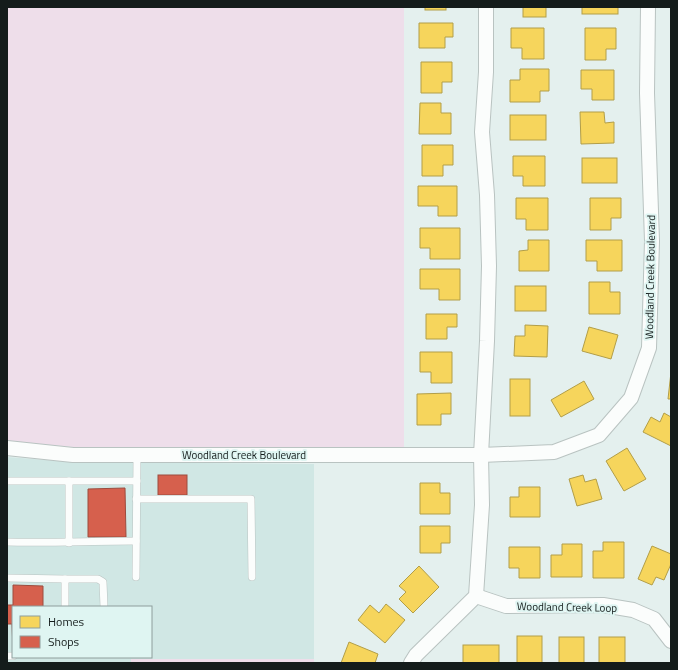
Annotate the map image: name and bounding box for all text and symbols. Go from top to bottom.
street label: Woodland Creek Boulevard [641,215,659,339]
street label: Woodland Creek Boulevard [182,447,306,463]
street label: Woodland Creek Loop [517,598,617,616]
legend [12,606,152,658]
text: Homes [48,612,84,631]
text: Shops [48,632,80,651]

